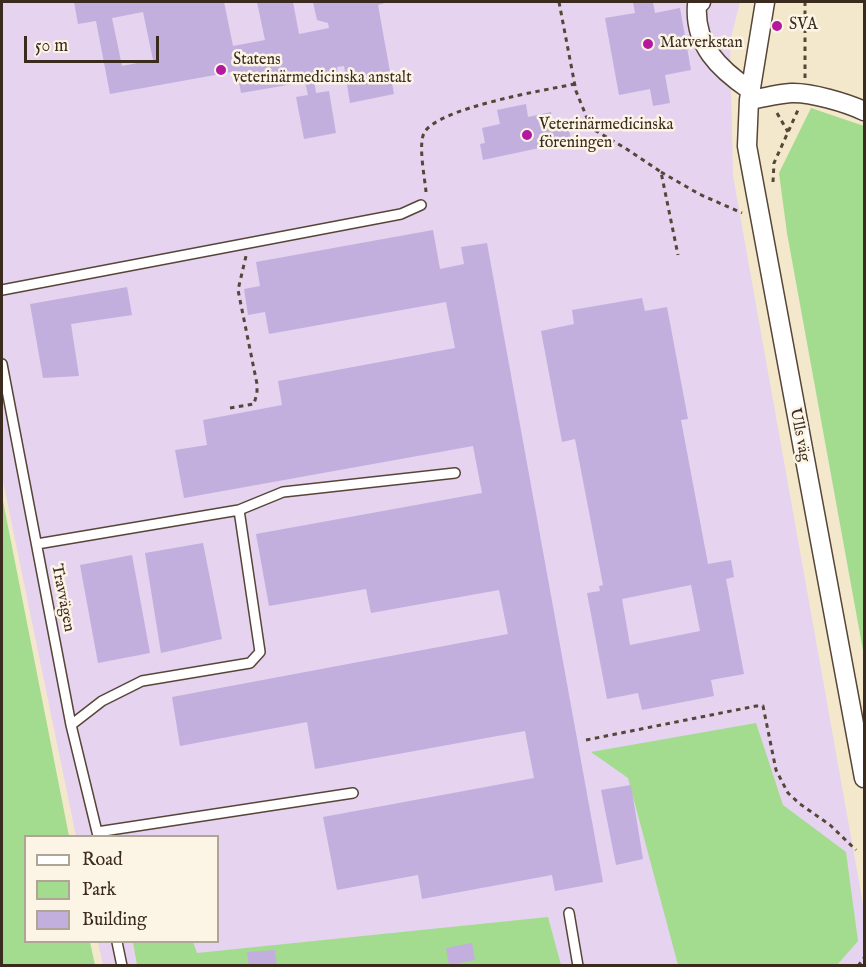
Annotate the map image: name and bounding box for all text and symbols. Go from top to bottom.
place label: SVA [789,16,818,36]
marker: SVA [770,19,784,33]
scale bar [27,24,162,62]
place label: Matverkstan [660,34,743,54]
text: 50 m [35,35,68,58]
marker: Matverkstan [641,37,655,51]
place label: Statens veterinärmedicinska anstalt [233,51,412,89]
marker: Statens veterinärmedicinska anstalt [214,63,228,77]
place label: Veterinärmedicinska föreningen [539,116,673,154]
marker: Veterinärmedicinska föreningen [520,128,534,142]
street label: Ulls väg [784,407,814,463]
street label: Travvägen [46,562,78,634]
legend [24,835,219,943]
text: Road [82,849,123,872]
text: Park [82,879,116,902]
text: Building [82,909,147,932]

